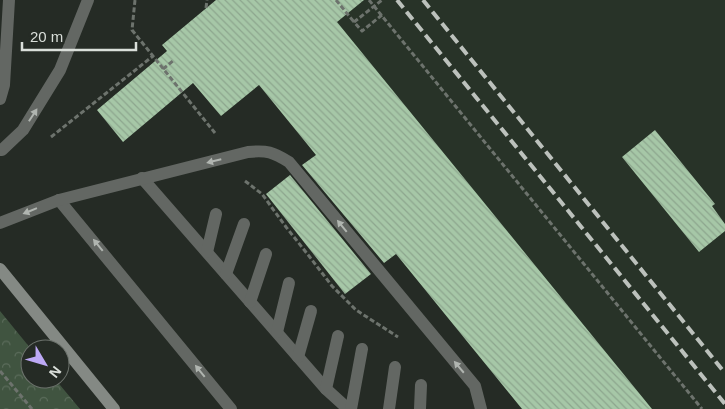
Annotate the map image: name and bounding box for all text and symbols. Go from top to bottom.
scale bar [22,20,136,52]
text: 20 m [30,28,63,45]
one-way arrow [28,108,38,122]
one-way arrow [206,157,221,165]
one-way arrow [23,208,37,216]
one-way arrow [337,220,348,232]
one-way arrow [93,239,104,252]
north arrow [20,339,70,389]
one-way arrow [453,361,464,374]
text: N [46,363,65,381]
one-way arrow [195,365,206,378]

